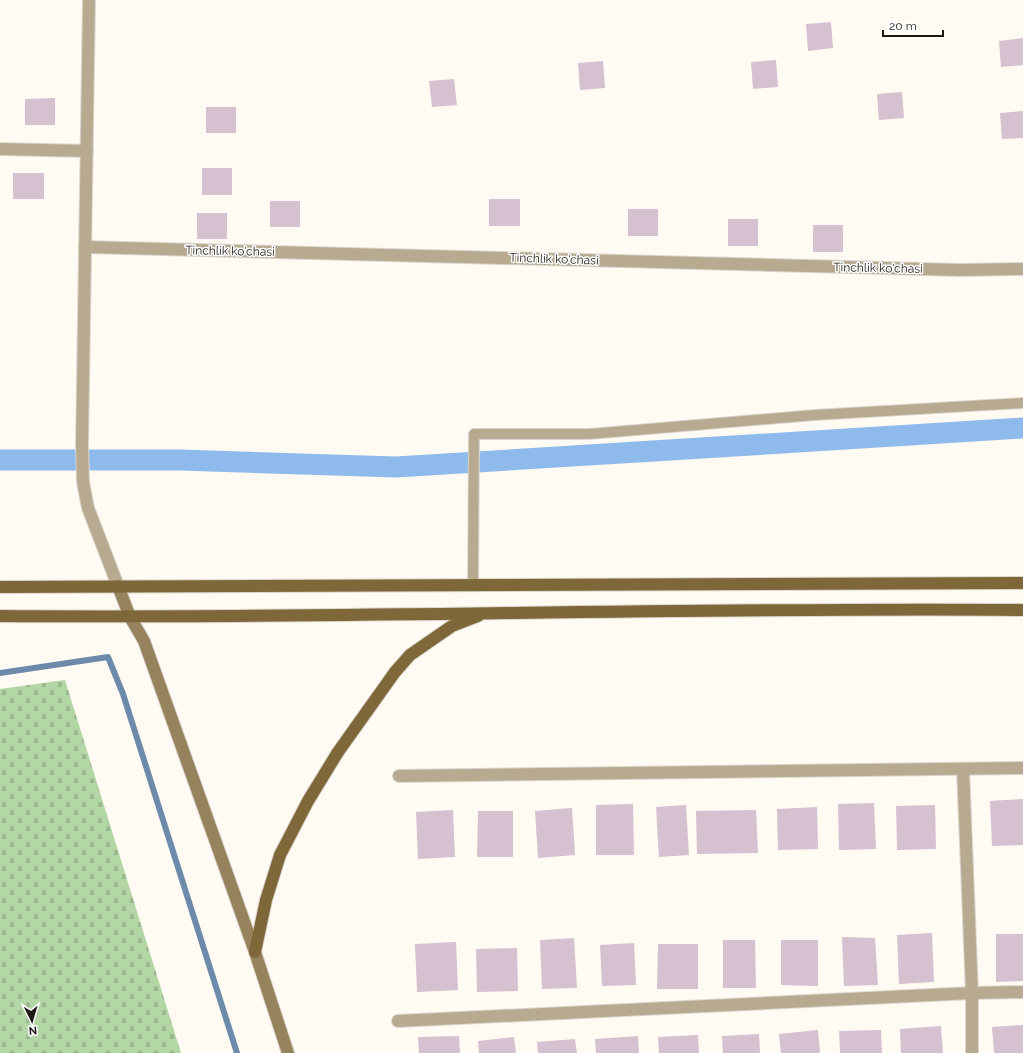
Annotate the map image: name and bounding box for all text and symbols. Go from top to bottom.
scale bar [883,12,943,38]
text: 20 m [889,19,917,33]
street label: Tinchlik ko'chasi [185,243,275,259]
street label: Tinchlik ko'chasi [509,250,599,268]
street label: Tinchlik ko'chasi [833,260,923,276]
north arrow [12,1001,52,1041]
text: N [28,1024,38,1037]

